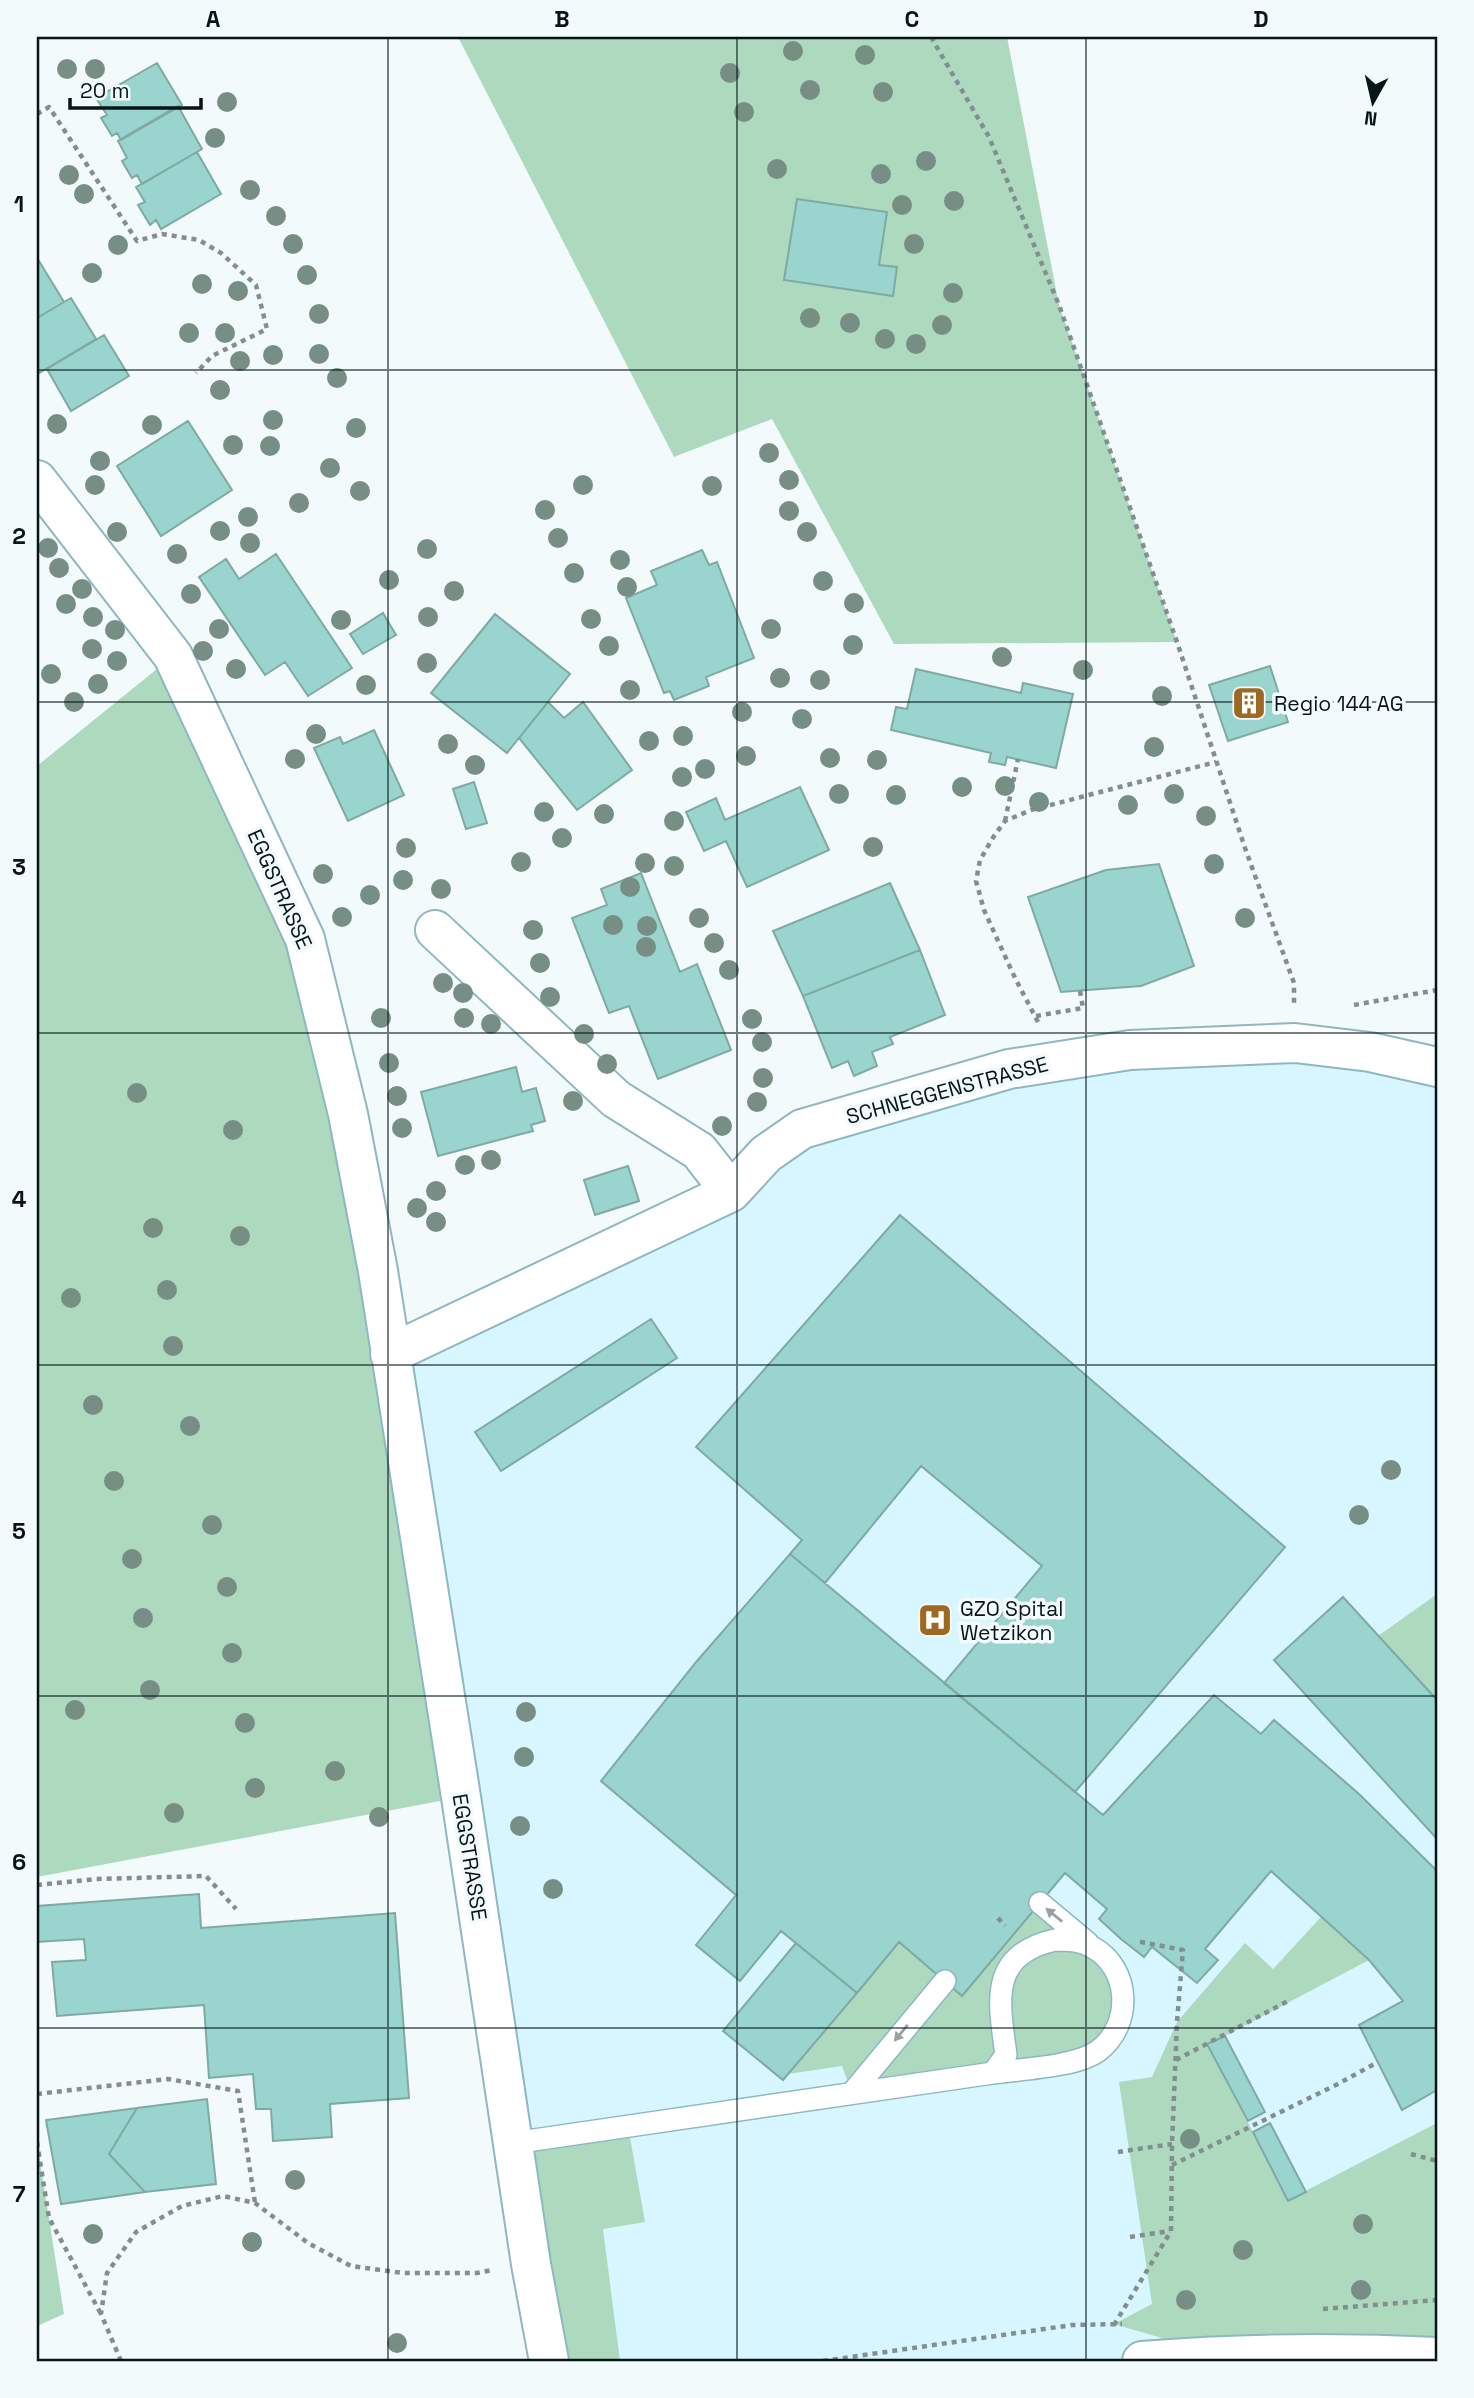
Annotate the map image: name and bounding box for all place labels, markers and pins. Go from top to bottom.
building icon: Regio 144 AG [1230,684,1268,722]
place label: Regio 144 AG [1274,690,1404,717]
place label: GZO Spital Wetzikon [960,1595,1063,1646]
hospital icon: GZO Spital Wetzikon [916,1601,954,1639]

